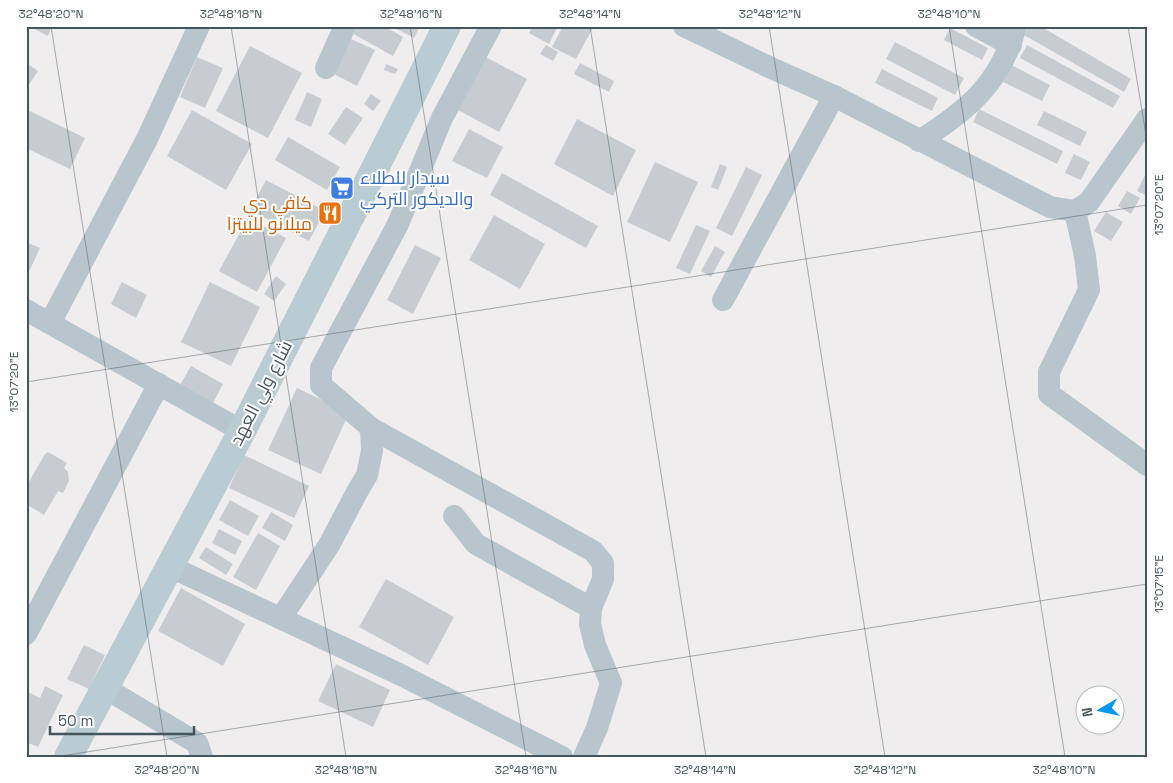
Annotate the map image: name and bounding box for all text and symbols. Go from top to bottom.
text: 32°48'20"N [18,6,84,22]
text: 32°48'18"N [200,6,262,22]
text: 32°48'16"N [380,6,442,22]
text: 32°48'14"N [559,6,621,22]
text: 32°48'12"N [739,6,801,22]
text: 32°48'10"N [918,6,980,22]
place label: سيدار للطلاء والديكور التركي [360,166,473,213]
text: 13°07'20"E [1151,174,1167,235]
supermarket icon: سيدار للطلاء والديكور التركي [329,175,355,201]
place label: كافي دي ميلانو للبيتزا [227,191,312,235]
restaurant icon: كافي دي ميلانو للبيتزا [317,200,343,226]
street label: شارع ولي العهد [224,336,300,451]
text: 13°07'20"E [6,351,22,412]
text: 13°07'15"E [1151,555,1167,613]
north arrow [1076,686,1126,736]
scale bar [50,703,194,735]
text: N [1078,706,1097,718]
text: 50 m [58,711,93,730]
text: 32°48'20"N [134,762,200,778]
text: 32°48'18"N [315,762,377,778]
text: 32°48'16"N [495,762,557,778]
text: 32°48'14"N [674,762,736,778]
text: 32°48'12"N [854,762,916,778]
text: 32°48'10"N [1033,762,1095,778]

